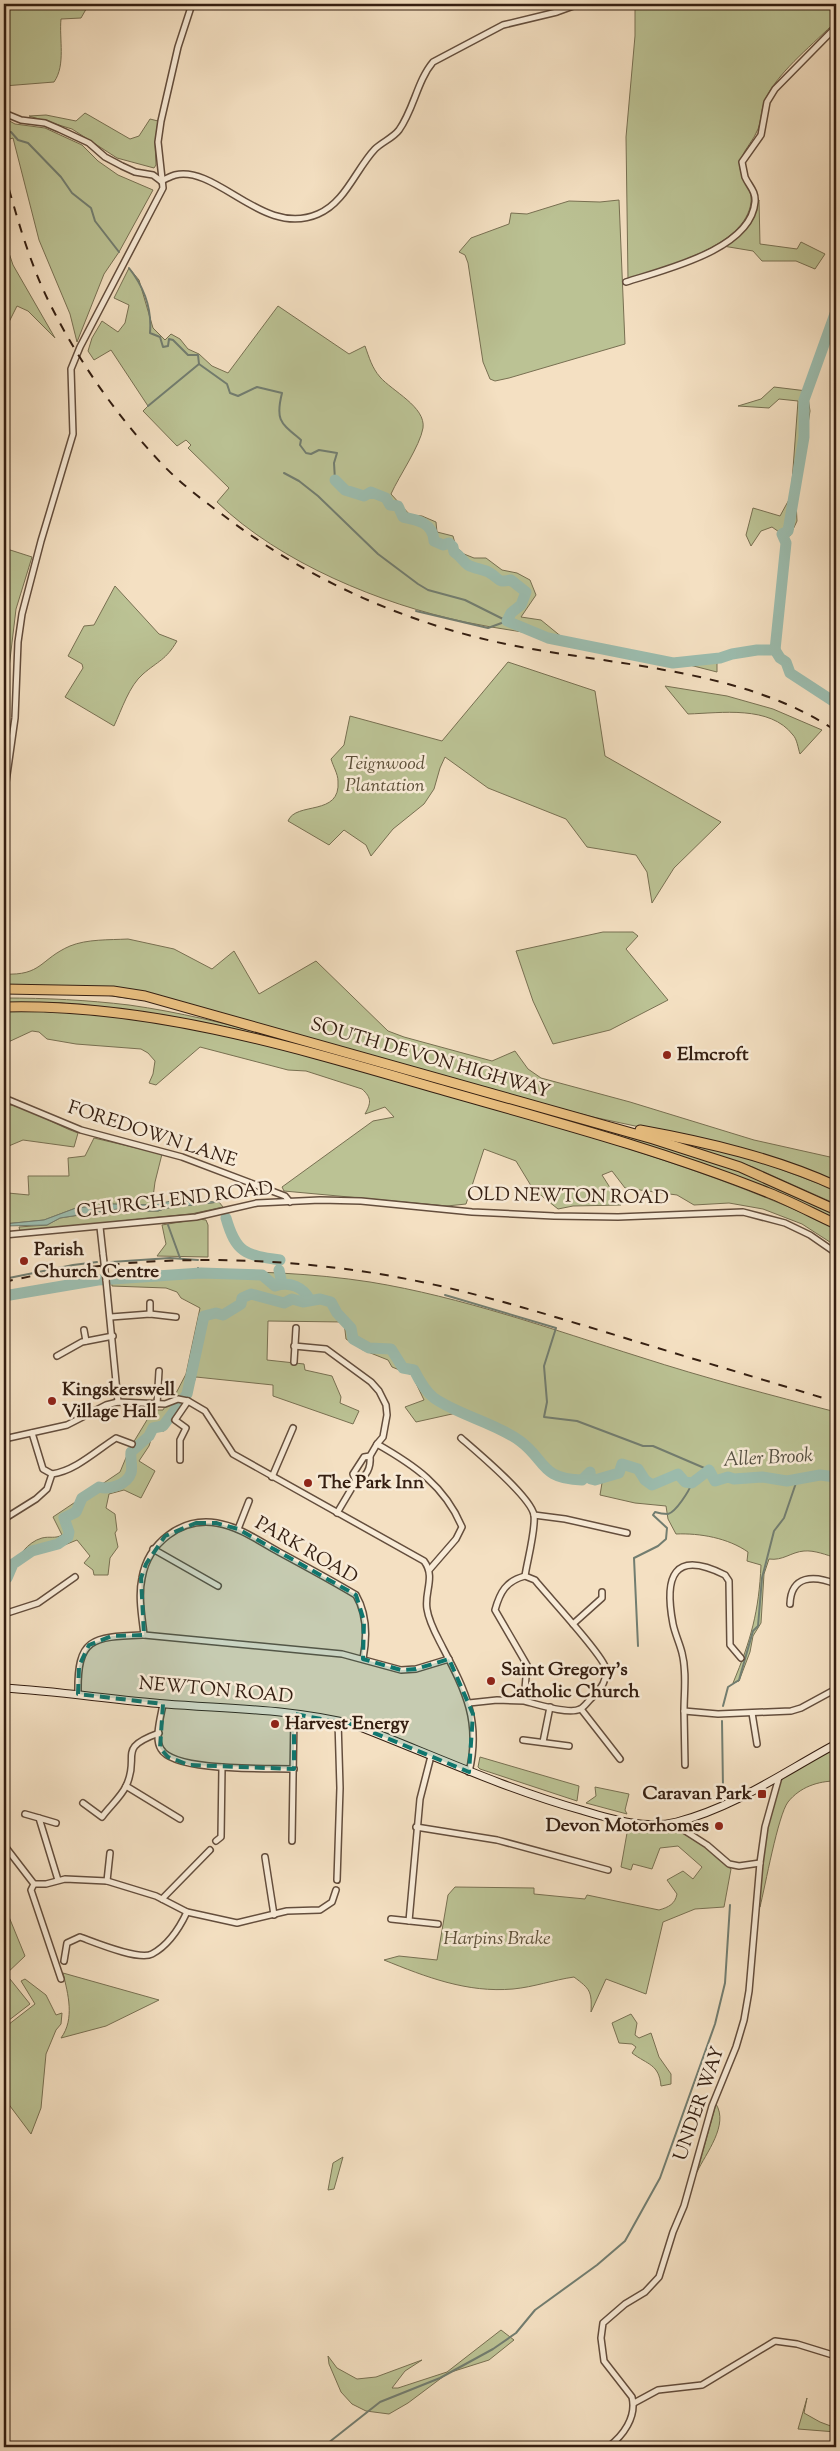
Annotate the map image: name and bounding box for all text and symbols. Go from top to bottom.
park label: Teignwood Plantation [345,751,426,800]
street label: SOUTH DEVON HIGHWAY [307,1012,554,1106]
place label: Elmcroft [677,1042,749,1069]
marker: Elmcroft [661,1049,673,1061]
street label: FOREDOWN LANE [64,1095,241,1175]
street label: CHURCH END ROAD [75,1176,275,1226]
street label: OLD NEWTON ROAD [467,1182,669,1212]
place label: Parish Church Centre [34,1237,159,1286]
marker: Parish Church Centre [18,1255,30,1267]
place label: Kingskerswell Village Hall [62,1377,176,1426]
marker: Kingskerswell Village Hall [46,1395,58,1407]
water label: Aller Brook [722,1442,814,1476]
place label: The Park Inn [318,1470,425,1497]
marker: The Park Inn [302,1477,314,1489]
street label: PARK ROAD [250,1511,362,1591]
place label: Saint Gregory's Catholic Church [501,1657,640,1706]
street label: NEWTON ROAD [138,1671,294,1711]
marker: Saint Gregory's Catholic Church [485,1675,497,1687]
place label: Harvest Energy [285,1711,410,1738]
marker: Harvest Energy [269,1718,281,1730]
place label: Caravan Park [643,1781,753,1808]
marker: Caravan Park [756,1788,768,1800]
place label: Devon Motorhomes [546,1813,710,1840]
marker: Devon Motorhomes [713,1820,725,1832]
park label: Harpins Brake [443,1926,551,1953]
street label: UNDER WAY [668,2043,732,2165]

